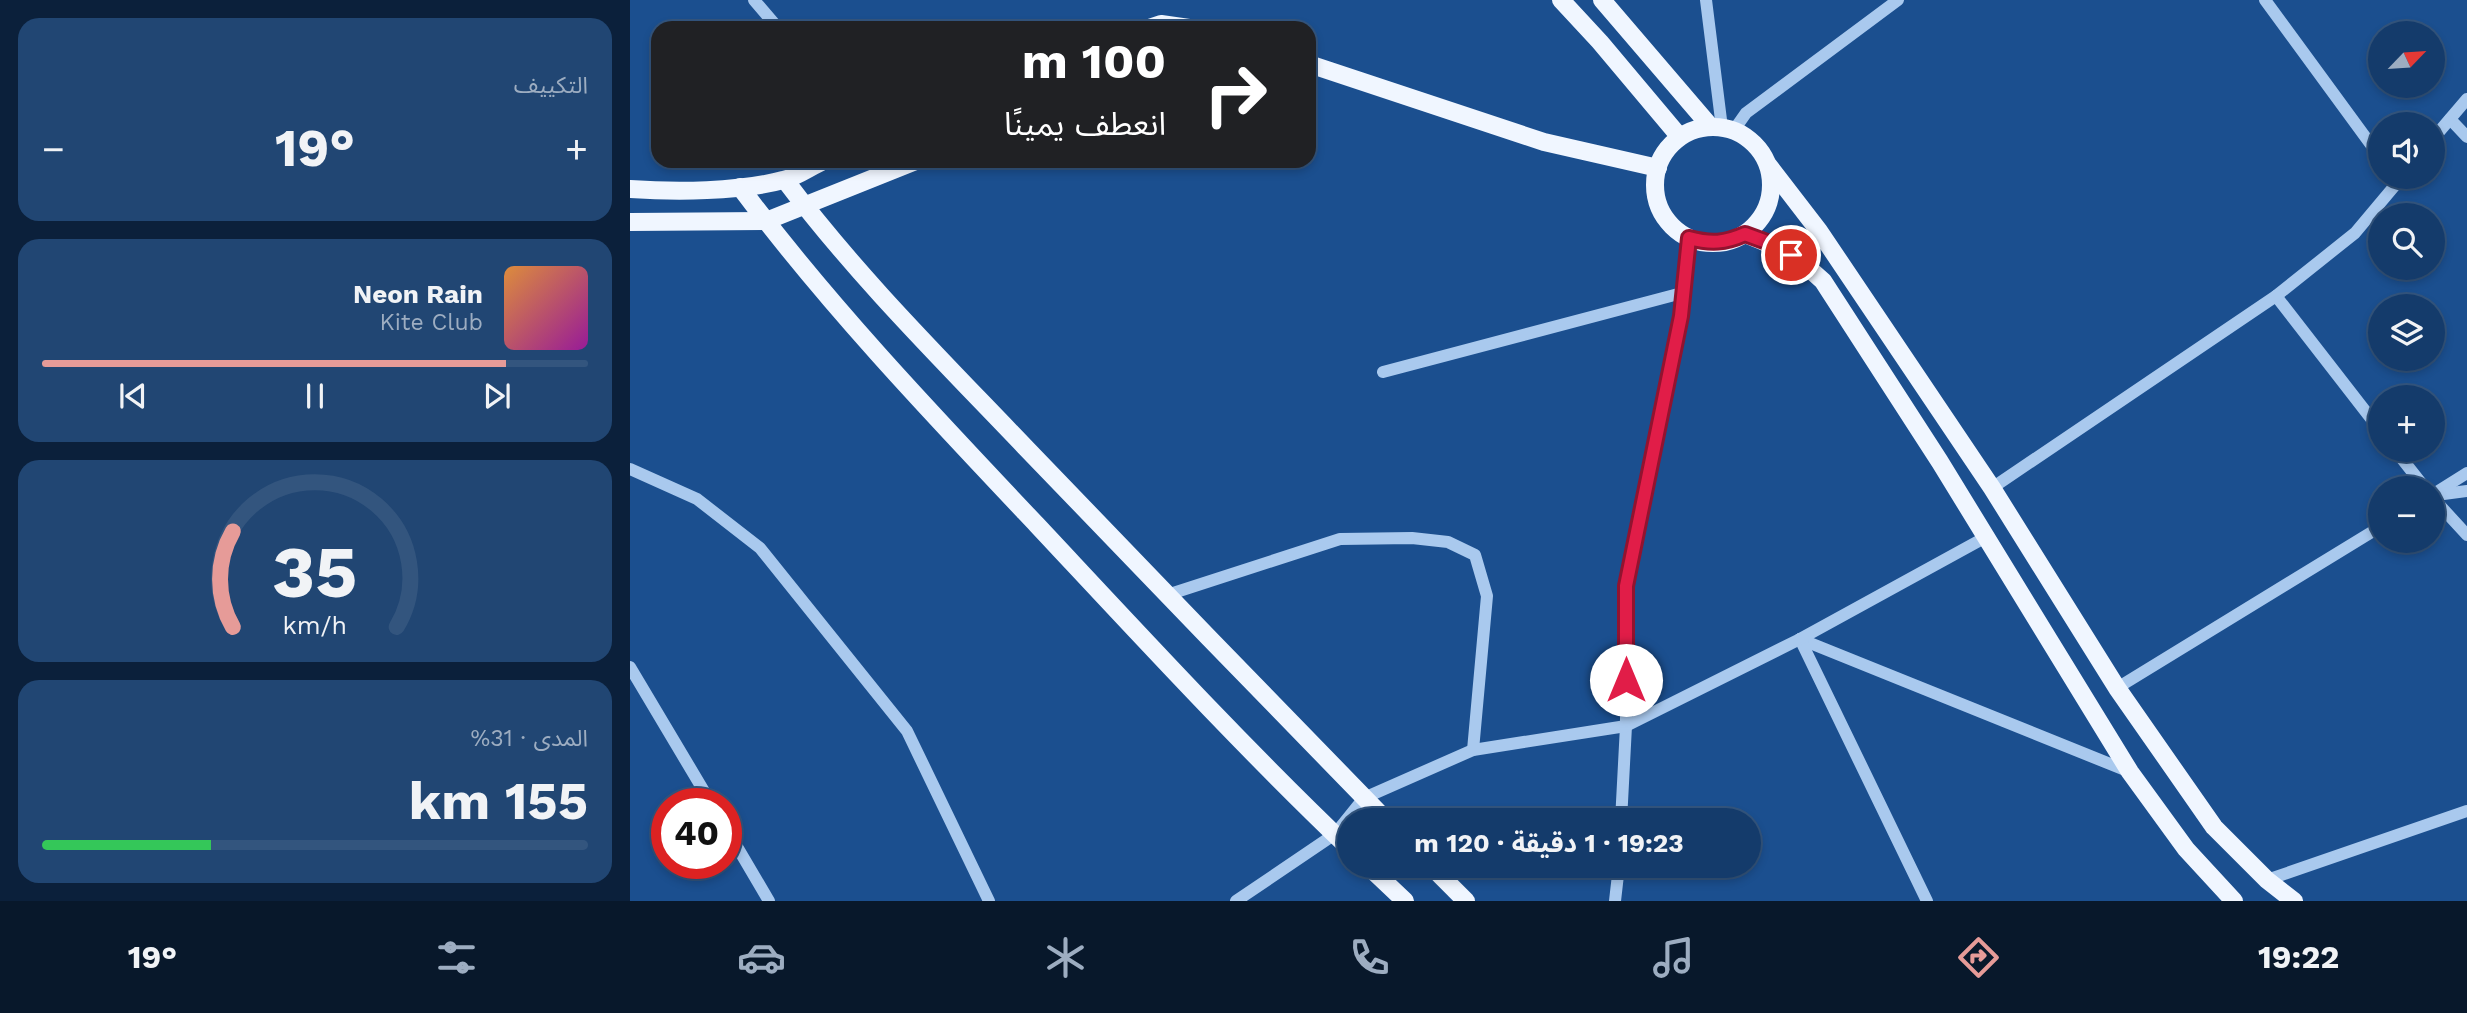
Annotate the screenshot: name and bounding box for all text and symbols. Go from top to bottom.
north arrow [2368,21,2445,98]
map controls [2368,21,2445,553]
text: 100 m [1022,32,1166,90]
icon: right [1190,49,1281,140]
text: التكييف [514,72,588,99]
text: انعطف يمينًا [1004,105,1166,143]
button: sound [2368,112,2445,189]
text: 19° [275,118,355,179]
text: − [42,127,65,171]
text: + [565,127,588,171]
button: search [2368,203,2445,280]
pin [1761,225,1821,285]
icon: arrive [1772,236,1810,274]
text: Neon Rain [353,279,483,309]
button: layers [2368,294,2445,371]
text: Kite Club [380,309,483,336]
icon: previous [114,377,152,415]
icon: pause [296,377,334,415]
icon: next [478,377,516,415]
button: + [2368,385,2445,462]
button: − [2368,476,2445,553]
text: 35 [272,529,358,615]
text: km/h [283,611,347,640]
position arrow [1589,643,1663,717]
text: المدى · 31% [471,725,588,752]
text: 155 km [409,771,588,832]
speed limit sign: 40 [651,788,742,879]
text: 19:23 · 1 دقيقة · 120 m [1414,828,1684,858]
icon: filters [432,933,481,982]
icon: car [737,933,786,982]
icon: climate [1041,933,1090,982]
icon: phone [1345,933,1394,982]
icon: music [1649,933,1698,982]
icon: directions [1954,933,2003,982]
text: 19° [128,938,177,976]
text: 19:22 [2258,938,2339,976]

